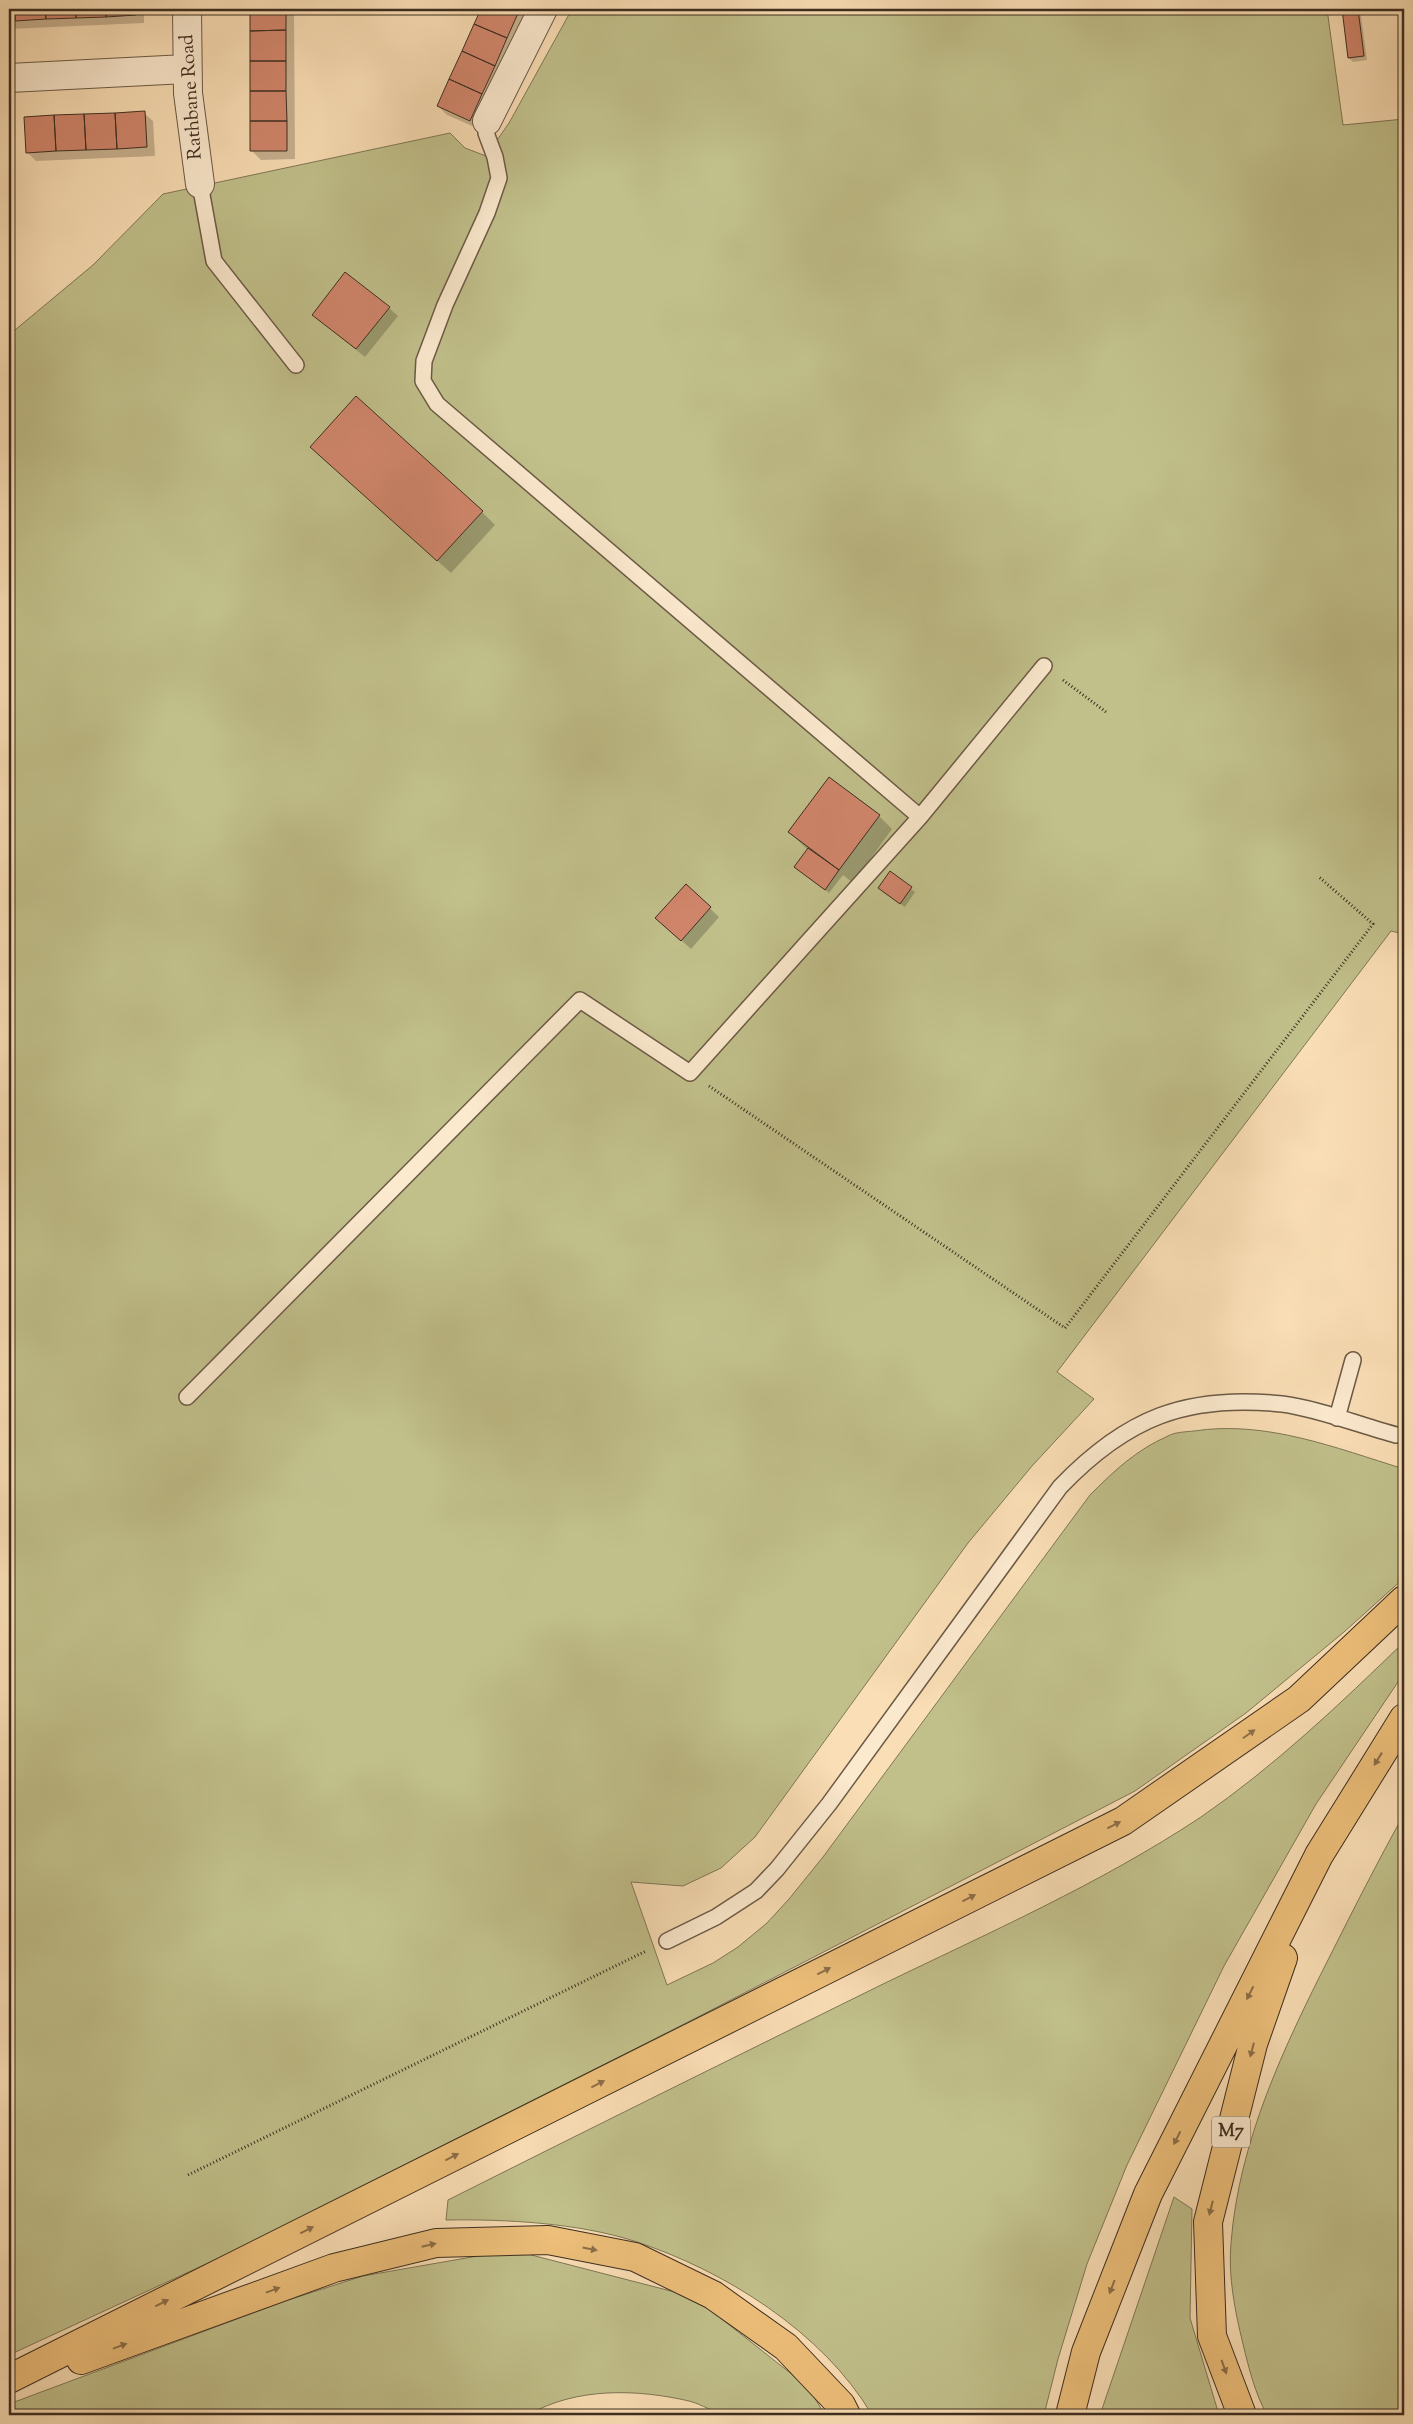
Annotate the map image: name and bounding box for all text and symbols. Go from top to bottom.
street label: Rathbane Road [174,33,210,161]
one-way arrow [1242,1729,1255,1739]
one-way arrow [1373,1752,1383,1765]
one-way arrow [1107,1821,1121,1829]
one-way arrow [962,1894,976,1902]
one-way arrow [816,1967,831,1975]
one-way arrow [1246,1985,1254,2000]
one-way arrow [1247,2043,1255,2058]
one-way arrow [591,2080,605,2088]
road number: M7 [1212,2116,1250,2148]
one-way arrow [1172,2130,1181,2145]
one-way arrow [445,2153,460,2161]
one-way arrow [1207,2200,1215,2215]
one-way arrow [300,2226,314,2234]
one-way arrow [421,2241,436,2249]
one-way arrow [583,2245,599,2253]
one-way arrow [1108,2279,1115,2294]
one-way arrow [266,2286,281,2294]
one-way arrow [155,2299,169,2307]
one-way arrow [113,2342,128,2349]
one-way arrow [1221,2360,1228,2375]

